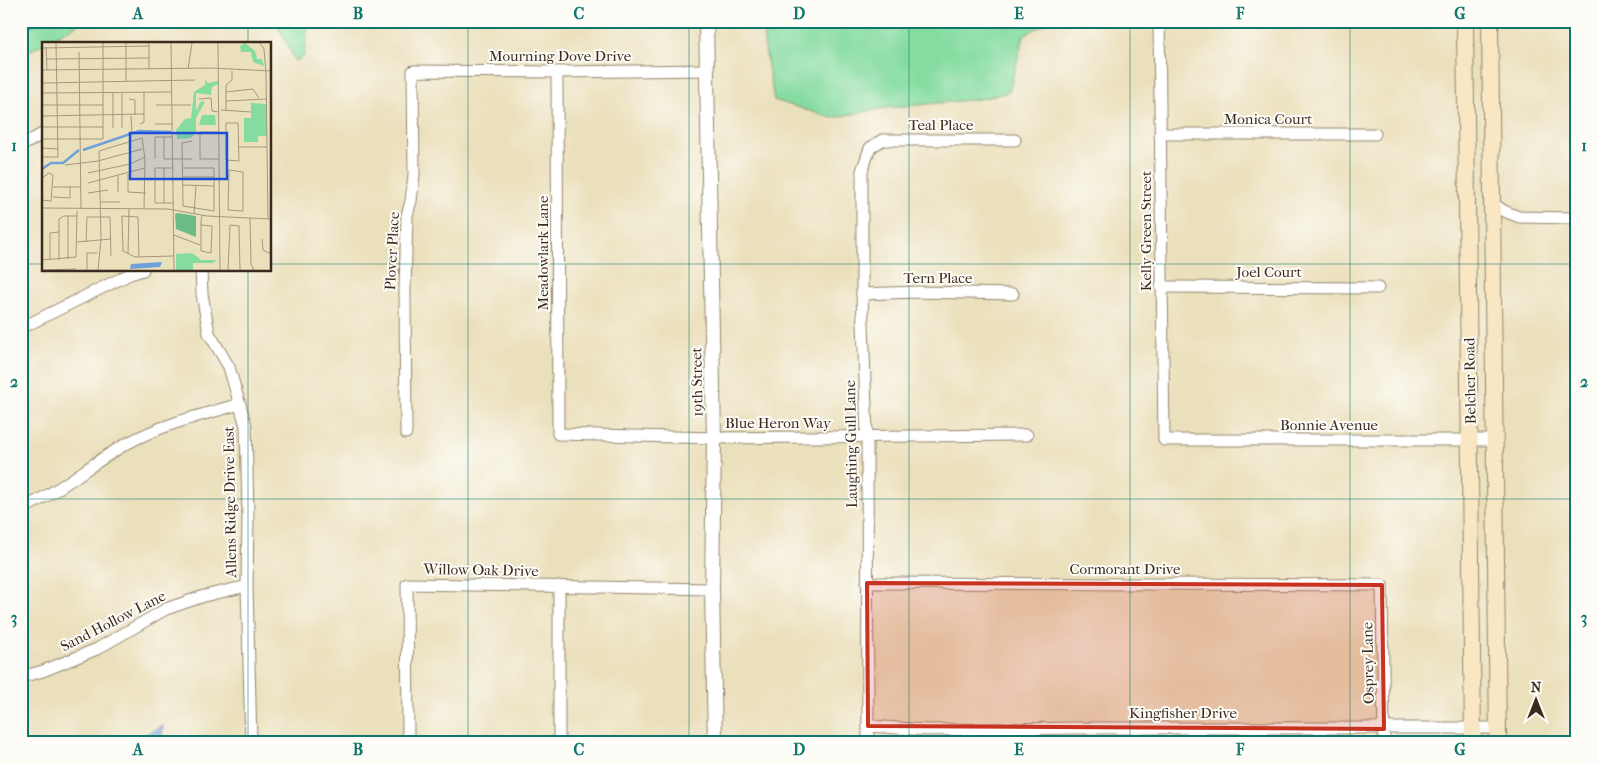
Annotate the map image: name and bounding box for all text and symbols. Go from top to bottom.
text: A [132,4,144,23]
text: B [353,4,363,23]
text: C [574,4,585,23]
text: D [793,4,805,23]
text: E [1014,4,1024,23]
text: F [1235,4,1245,23]
text: G [1454,4,1466,23]
inset map [42,42,271,271]
street label: Mourning Dove Drive [489,47,632,65]
street label: Monica Court [1224,110,1313,128]
street label: Teal Place [909,116,974,134]
text: 1 [11,136,17,155]
text: 1 [1581,136,1587,155]
street label: Kelly Green Street [1137,170,1155,291]
street label: Meadowlark Lane [534,195,552,310]
street label: Plover Place [381,211,403,291]
street label: Joel Court [1235,263,1302,281]
street label: Tern Place [904,269,973,287]
street label: Belcher Road [1460,337,1480,424]
street label: 19th Street [687,346,707,417]
text: 2 [10,372,18,391]
text: 2 [1580,372,1588,391]
street label: Laughing Gull Lane [841,379,861,508]
street label: Blue Heron Way [725,414,832,432]
street label: Bonnie Avenue [1280,416,1379,434]
street label: Allens Ridge Drive East [220,425,240,579]
street label: Willow Oak Drive [422,560,539,580]
street label: Cormorant Drive [1069,560,1181,578]
street label: Sand Hollow Lane [57,586,169,655]
text: 3 [11,608,17,628]
text: 3 [1581,608,1587,628]
street label: Osprey Lane [1358,621,1378,704]
north arrow [1510,676,1560,726]
text: N [1531,679,1542,696]
street label: Kingfisher Drive [1129,704,1238,722]
text: A [132,740,144,759]
text: B [353,740,363,759]
text: C [574,740,585,759]
text: D [793,740,805,759]
text: E [1014,740,1024,759]
text: F [1235,740,1245,759]
text: G [1454,740,1466,759]

